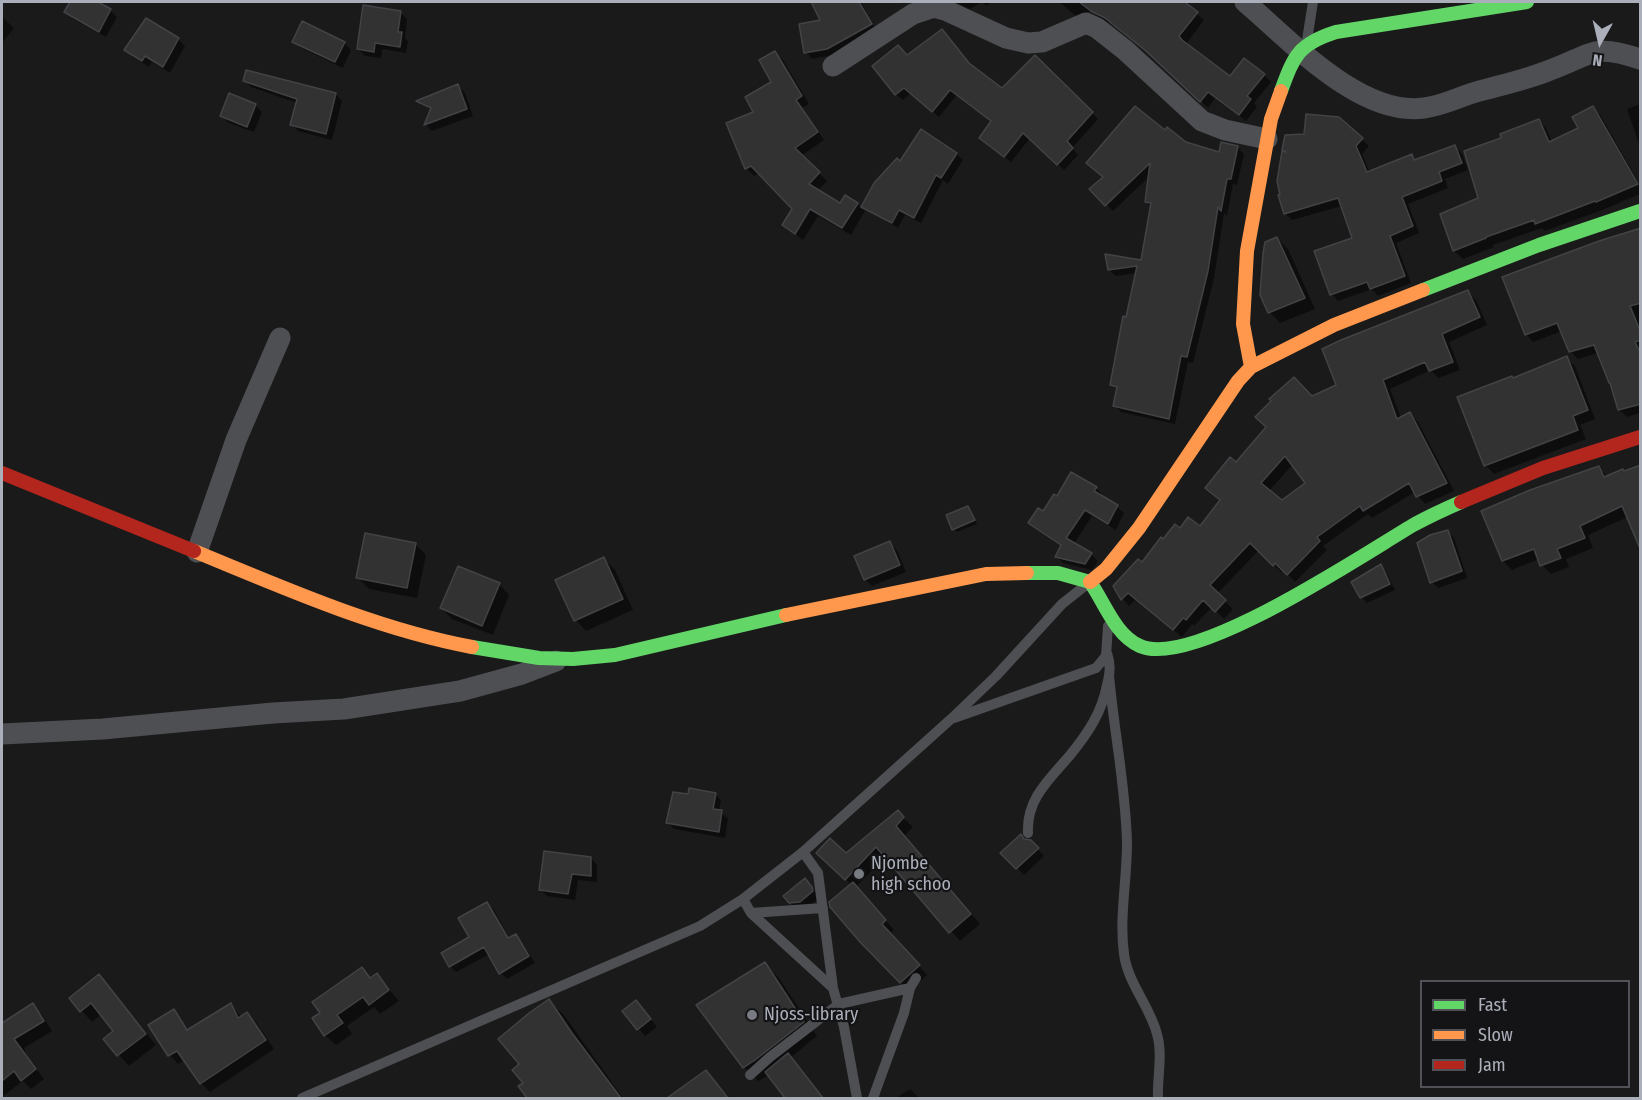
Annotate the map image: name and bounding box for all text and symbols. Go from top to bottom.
north arrow [1570,12,1630,72]
text: N [1591,50,1603,70]
place label: Njombe high schoo [871,853,951,896]
marker: Njombe high schoo [852,867,866,881]
legend [1420,980,1630,1088]
text: Fast [1478,994,1507,1016]
place label: Njoss-library [764,1004,858,1026]
marker: Njoss-library [745,1008,759,1022]
text: Slow [1478,1024,1513,1046]
text: Jam [1478,1054,1506,1076]

